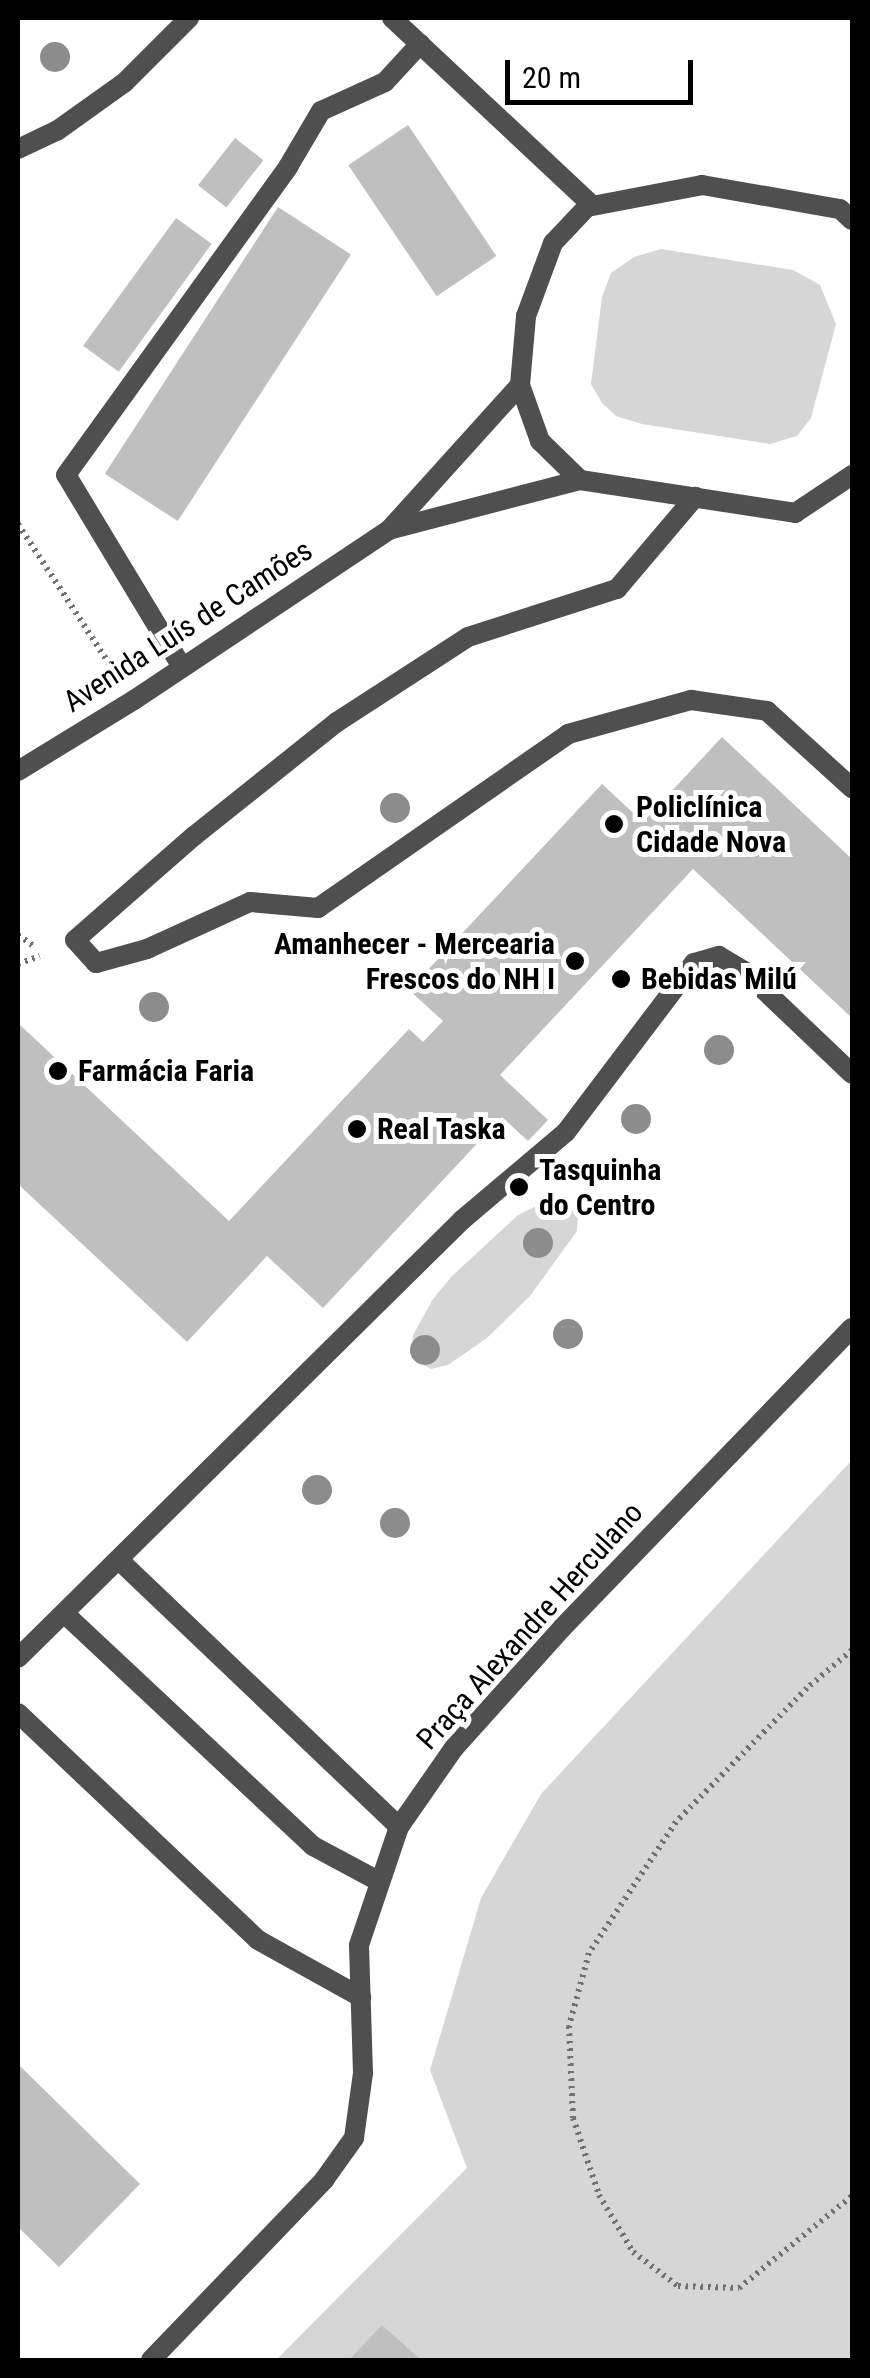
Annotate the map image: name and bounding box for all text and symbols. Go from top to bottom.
scale bar [510,40,698,102]
text: 20 m [522,60,581,95]
street label: Avenida Luís de Camões [57,532,319,720]
place label: Policlínica Cidade Nova [636,789,786,860]
marker: Policlínica Cidade Nova [601,811,627,837]
place label: Amanhecer - Mercearia Frescos do NH I [274,926,555,996]
marker: Amanhecer - Mercearia Frescos do NH I [564,950,586,972]
place label: Bebidas Milú [641,961,797,997]
marker: Bebidas Milú [610,968,632,990]
place label: Farmácia Faria [78,1053,254,1089]
marker: Farmácia Faria [47,1060,69,1082]
place label: Real Taska [377,1111,507,1147]
marker: Real Taska [346,1118,368,1140]
place label: Tasquinha do Centro [539,1152,661,1222]
marker: Tasquinha do Centro [508,1176,530,1198]
street label: Praça Alexandre Herculano [409,1495,651,1757]

